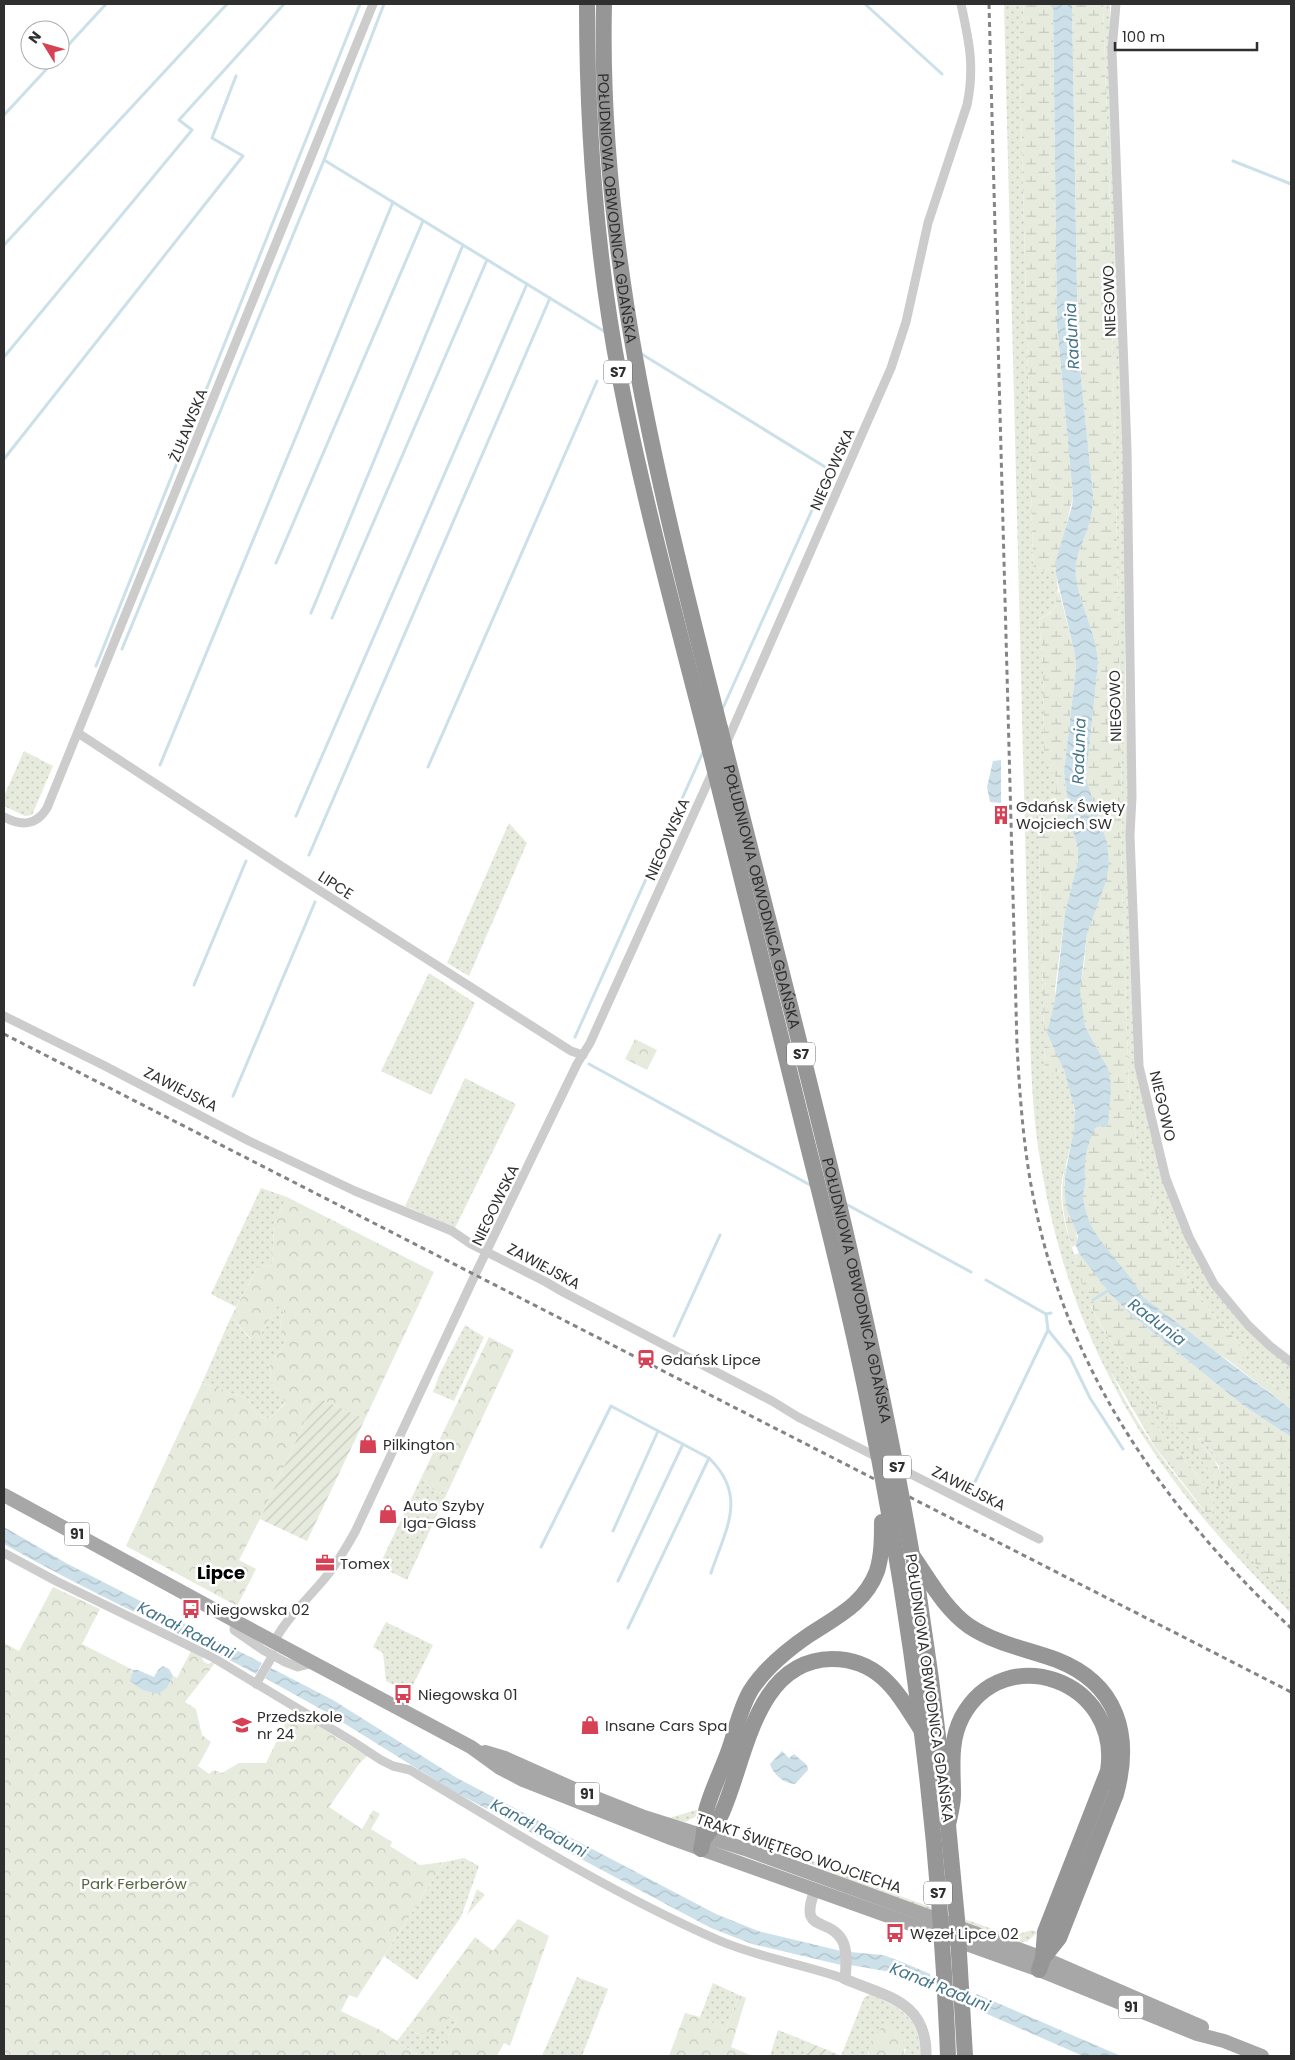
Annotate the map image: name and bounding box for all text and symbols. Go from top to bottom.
north arrow [20,20,70,70]
scale bar [1115,20,1258,52]
text: 100 m [1122,26,1165,47]
text: N [23,27,46,47]
street label: POŁUDNIOWA OBWODNICA GDAŃSKA [594,73,643,345]
street label: NIEGOWO [1097,265,1121,337]
water label: Radunia [1059,302,1085,370]
road number: S7 [604,361,632,384]
street label: ŻUŁAWSKA [164,385,212,465]
street label: NIEGOWSKA [805,425,859,513]
street label: NIEGOWO [1104,670,1126,742]
water label: Radunia [1066,717,1092,785]
street label: POŁUDNIOWA OBWODNICA GDAŃSKA [719,762,806,1031]
street label: NIEGOWSKA [640,795,694,883]
place label: Gdańsk Święty Wojciech SW [1016,796,1126,834]
building icon: Gdańsk Święty Wojciech SW [990,804,1012,826]
street label: LIPCE [314,866,358,904]
road number: S7 [787,1042,815,1066]
street label: ZAWIEJSKA [141,1061,221,1117]
street label: NIEGOWO [1145,1069,1181,1144]
street label: POŁUDNIOWA OBWODNICA GDAŃSKA [818,1155,898,1425]
street label: NIEGOWSKA [466,1161,524,1249]
street label: ZAWIEJSKA [504,1238,584,1294]
water label: Radunia [1123,1293,1191,1351]
station icon: Gdańsk Lipce [635,1348,657,1370]
place label: Gdańsk Lipce [661,1349,761,1370]
shop icon: Pilkington [357,1433,379,1455]
place label: Pilkington [383,1434,455,1455]
road number: S7 [883,1455,911,1478]
street label: ZAWIEJSKA [929,1460,1009,1516]
place label: Auto Szyby Iga-Glass [403,1495,485,1533]
shop icon: Auto Szyby Iga-Glass [377,1503,399,1525]
road number: 91 [64,1522,90,1546]
office icon: Tomex [314,1552,336,1574]
street label: POŁUDNIOWA OBWODNICA GDAŃSKA [901,1552,959,1824]
place label: Tomex [340,1553,390,1574]
district label: Lipce [197,1560,245,1585]
water label: Kanał Raduni [134,1596,239,1665]
bus stop icon: Niegowska 02 [180,1598,202,1620]
place label: Niegowska 02 [206,1599,309,1620]
bus stop icon: Niegowska 01 [392,1683,414,1705]
place label: Niegowska 01 [418,1684,518,1705]
place label: Przedszkole nr 24 [257,1706,343,1744]
school or university icon: Przedszkole nr 24 [231,1714,253,1736]
shop icon: Insane Cars Spa [579,1714,601,1736]
place label: Insane Cars Spa [605,1715,727,1736]
road number: 91 [574,1782,600,1806]
water label: Kanał Raduni [487,1793,592,1864]
street label: TRAKT ŚWIĘTEGO WOJCIECHA [693,1808,905,1898]
park label: Park Ferberów [81,1873,187,1894]
road number: S7 [924,1882,952,1905]
bus stop icon: Węzeł Lipce 02 [884,1922,906,1944]
place label: Węzeł Lipce 02 [910,1923,1019,1944]
water label: Kanał Raduni [887,1956,994,2018]
road number: 91 [1118,1995,1144,2018]

